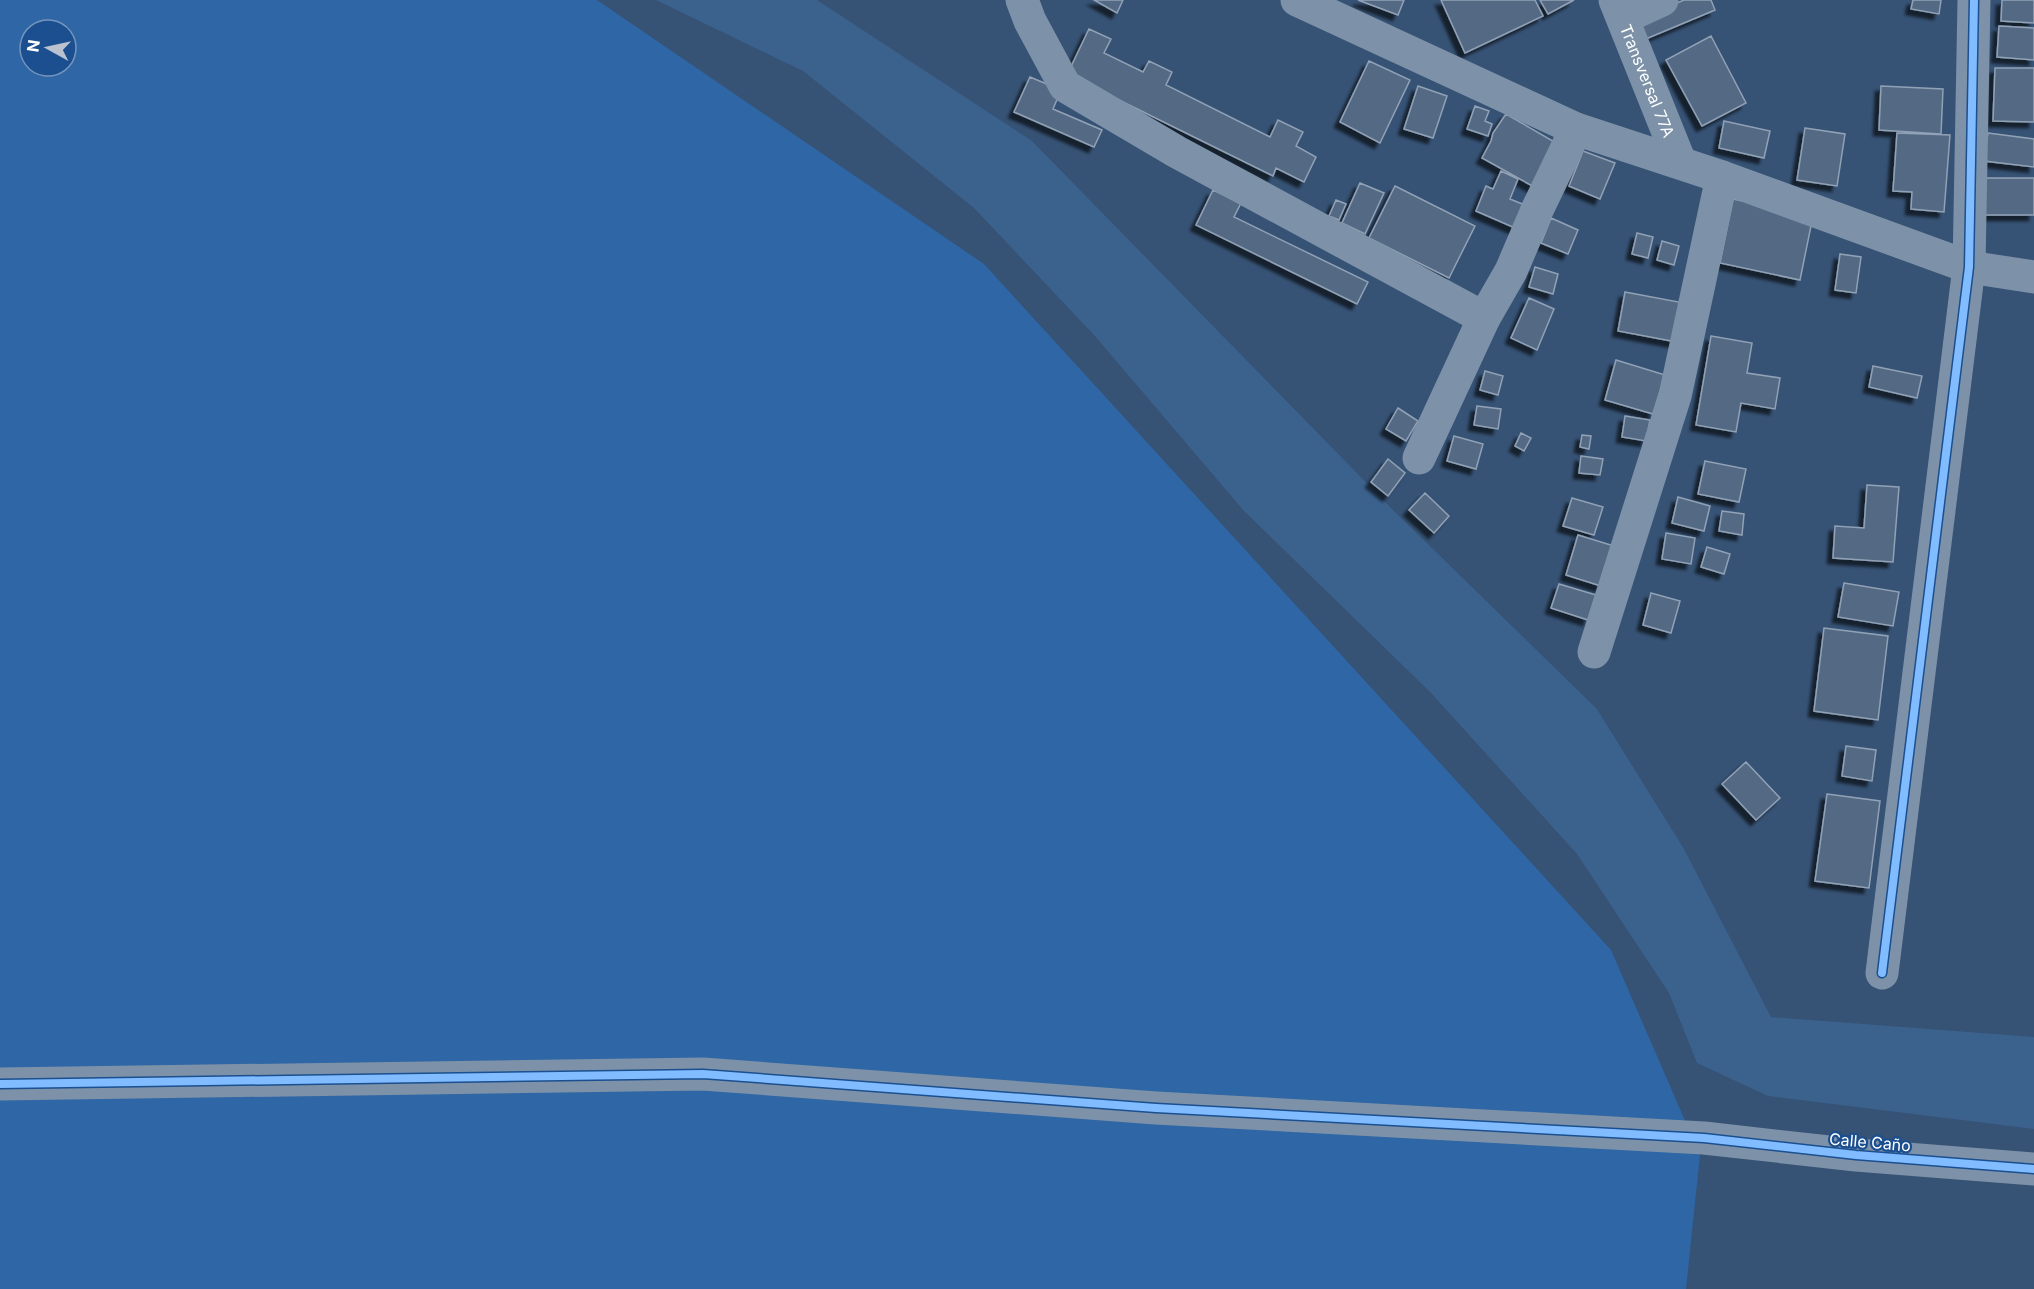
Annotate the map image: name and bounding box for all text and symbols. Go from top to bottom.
north arrow [18,18,78,78]
street label: Transversal 77A [1616,21,1679,140]
text: N [22,38,44,53]
street label: Calle Caño [1828,1128,1912,1156]

